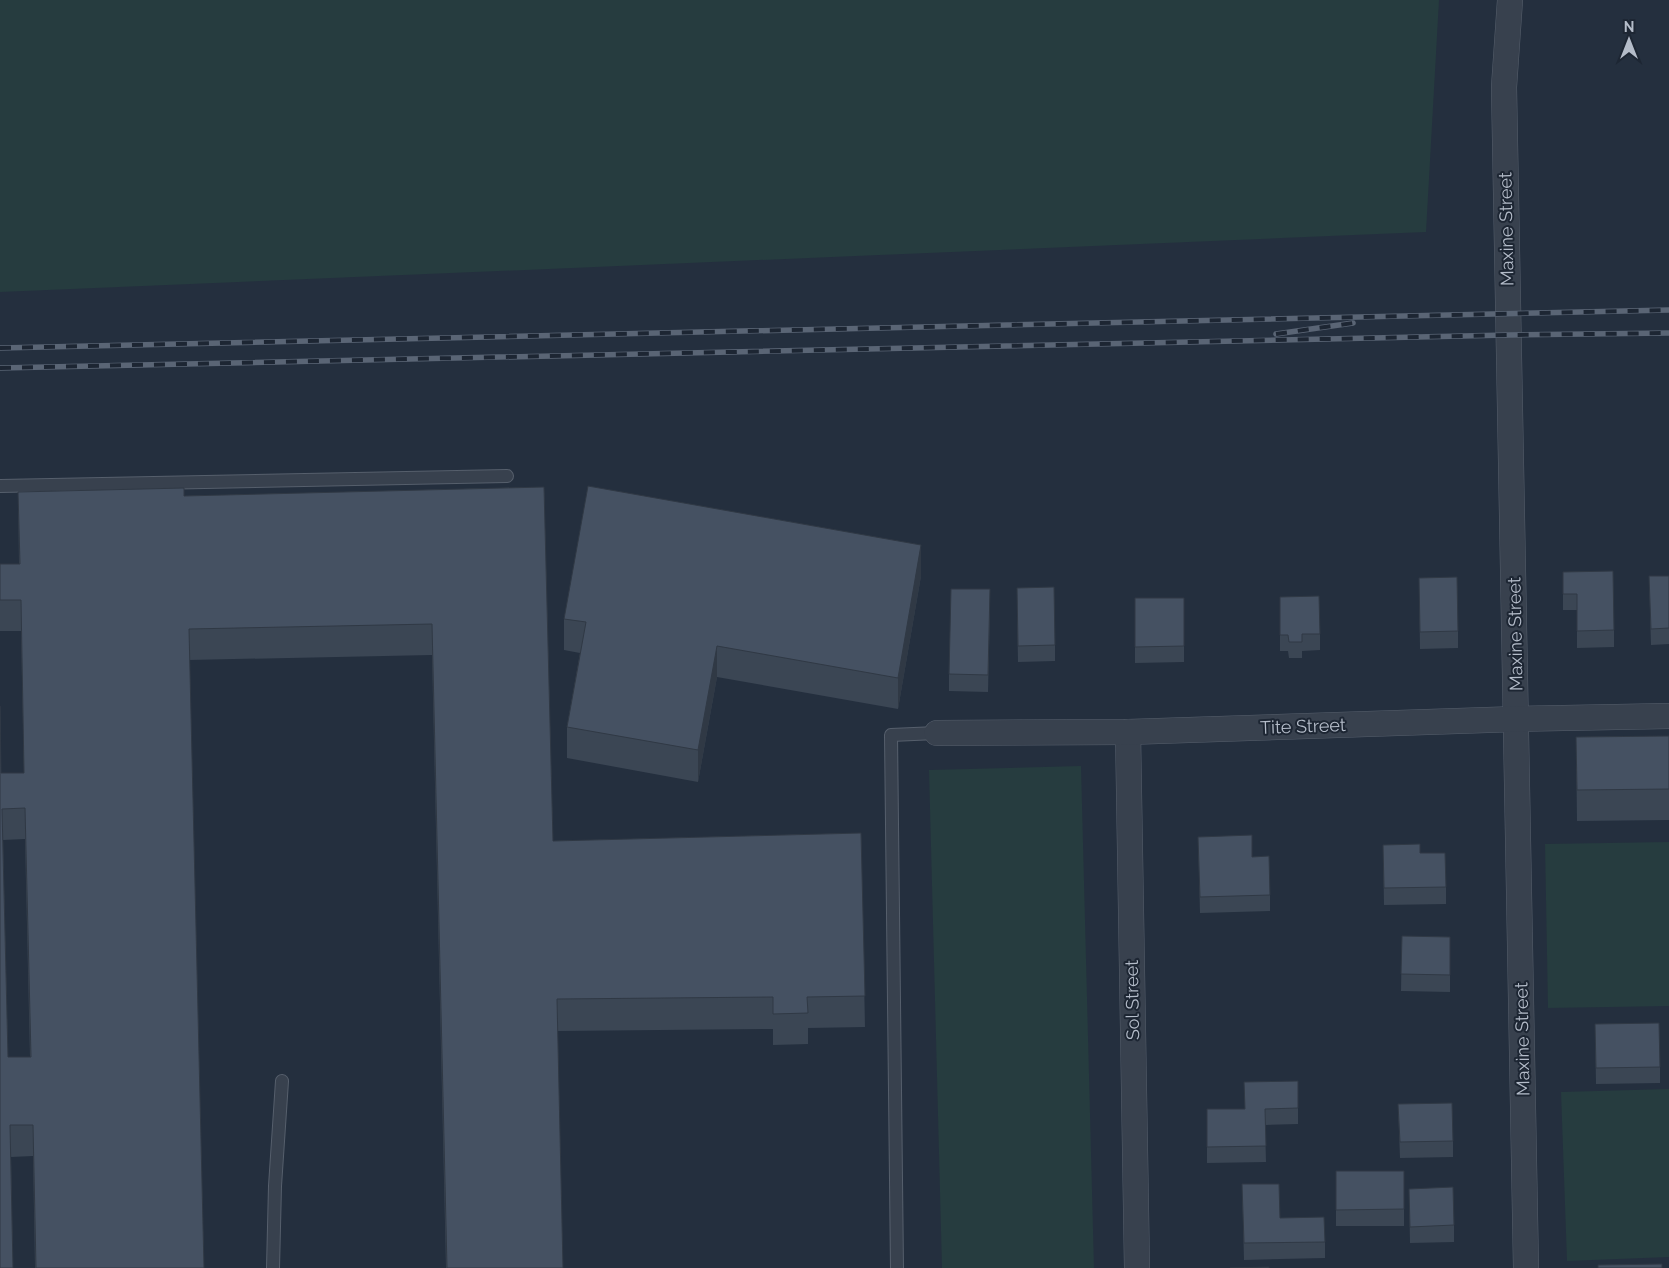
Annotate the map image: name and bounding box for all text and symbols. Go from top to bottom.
north arrow [1604,15,1654,65]
text: N [1624,19,1634,35]
street label: Maxine Street [1495,172,1517,286]
street label: Maxine Street [1504,577,1526,691]
street label: Tite Street [1260,714,1346,738]
street label: Sol Street [1121,960,1143,1040]
street label: Maxine Street [1511,982,1533,1096]

